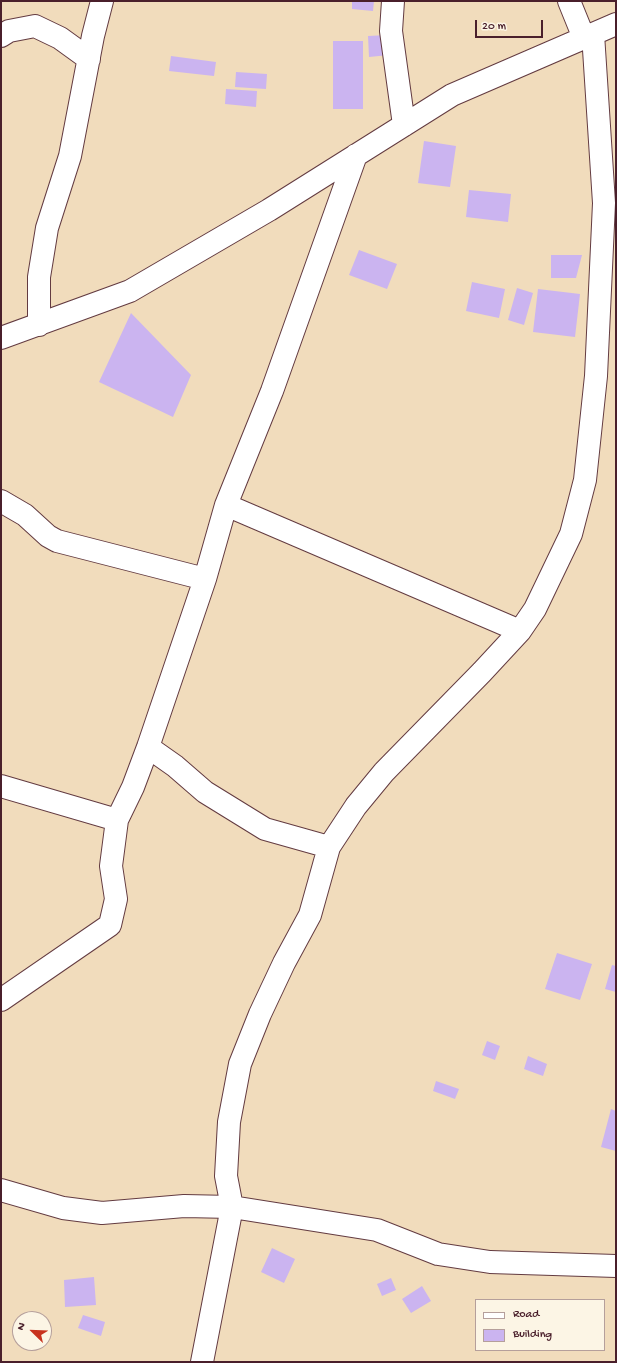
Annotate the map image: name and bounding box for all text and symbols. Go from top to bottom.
scale bar [477,12,545,38]
text: 20 m [482,20,506,34]
legend [475,1299,605,1351]
text: Road [513,1308,539,1322]
north arrow [12,1311,52,1351]
text: N [15,1321,29,1332]
text: Building [513,1328,552,1342]

